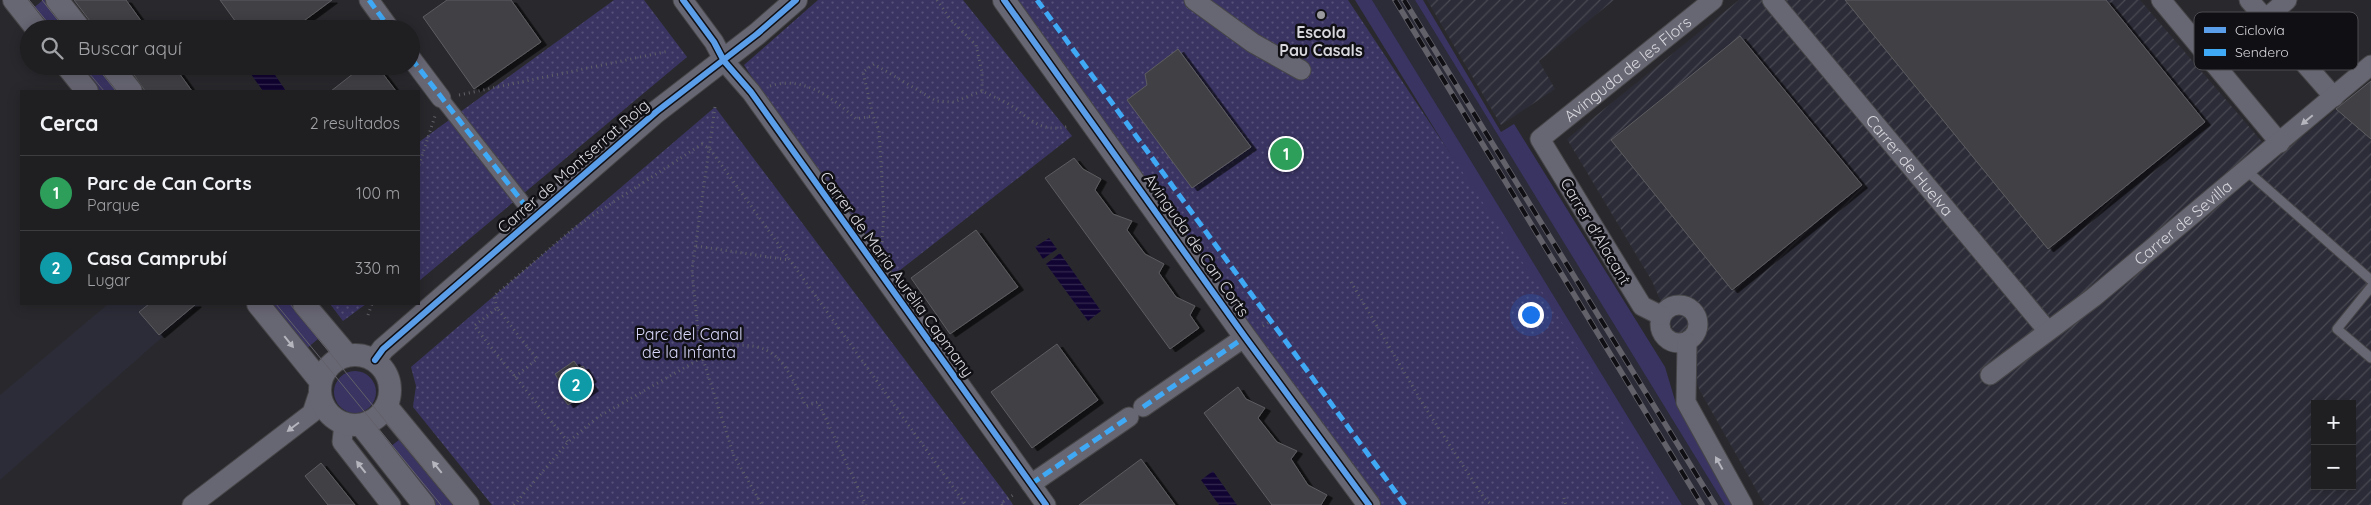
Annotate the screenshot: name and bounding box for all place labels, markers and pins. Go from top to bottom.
marker: Escola Pau Casals [1315,9,1327,21]
place label: Escola Pau Casals [1279,22,1363,60]
pin: 1 [1270,135,1302,173]
pin: 2 [560,366,592,404]

